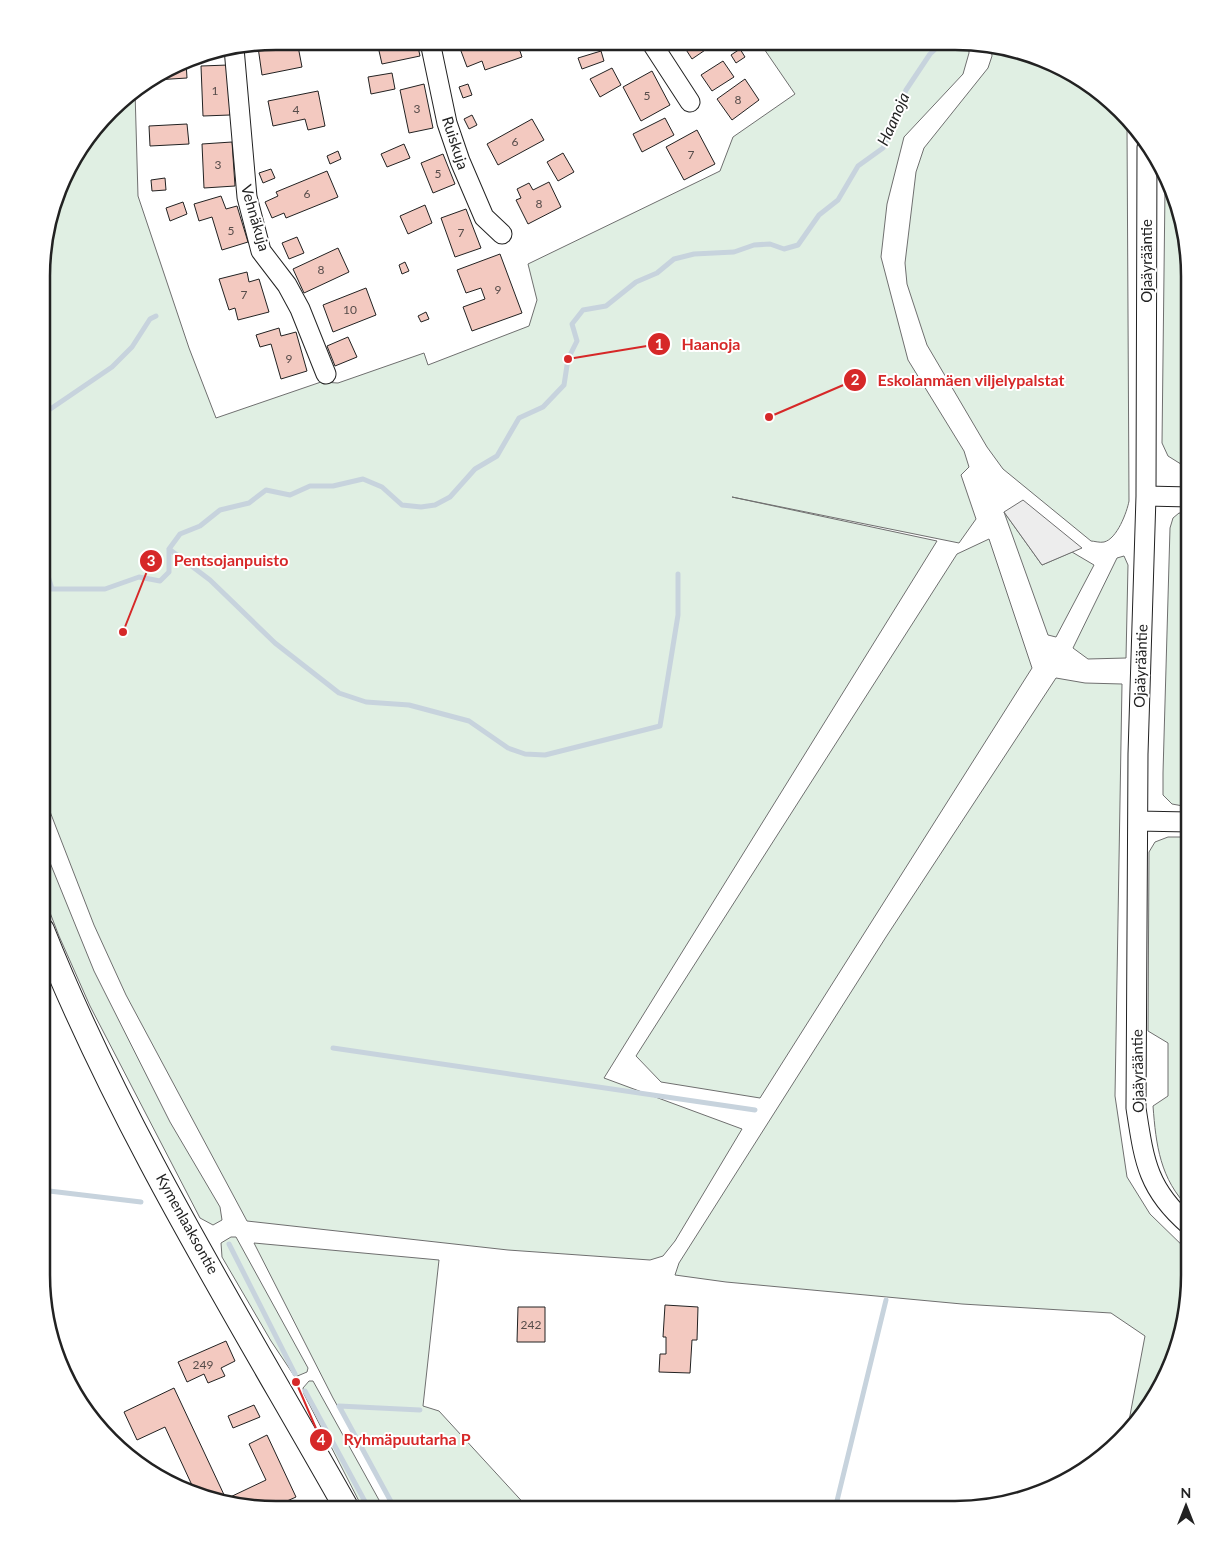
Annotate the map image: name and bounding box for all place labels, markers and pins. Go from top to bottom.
callout: Haanoja [646,329,750,360]
callout: Eskolanmäen viljelypalstat [842,365,1074,396]
callout: Pentsojanpuisto [138,545,298,576]
callout: Ryhmäpuutarha P [309,1424,481,1455]

